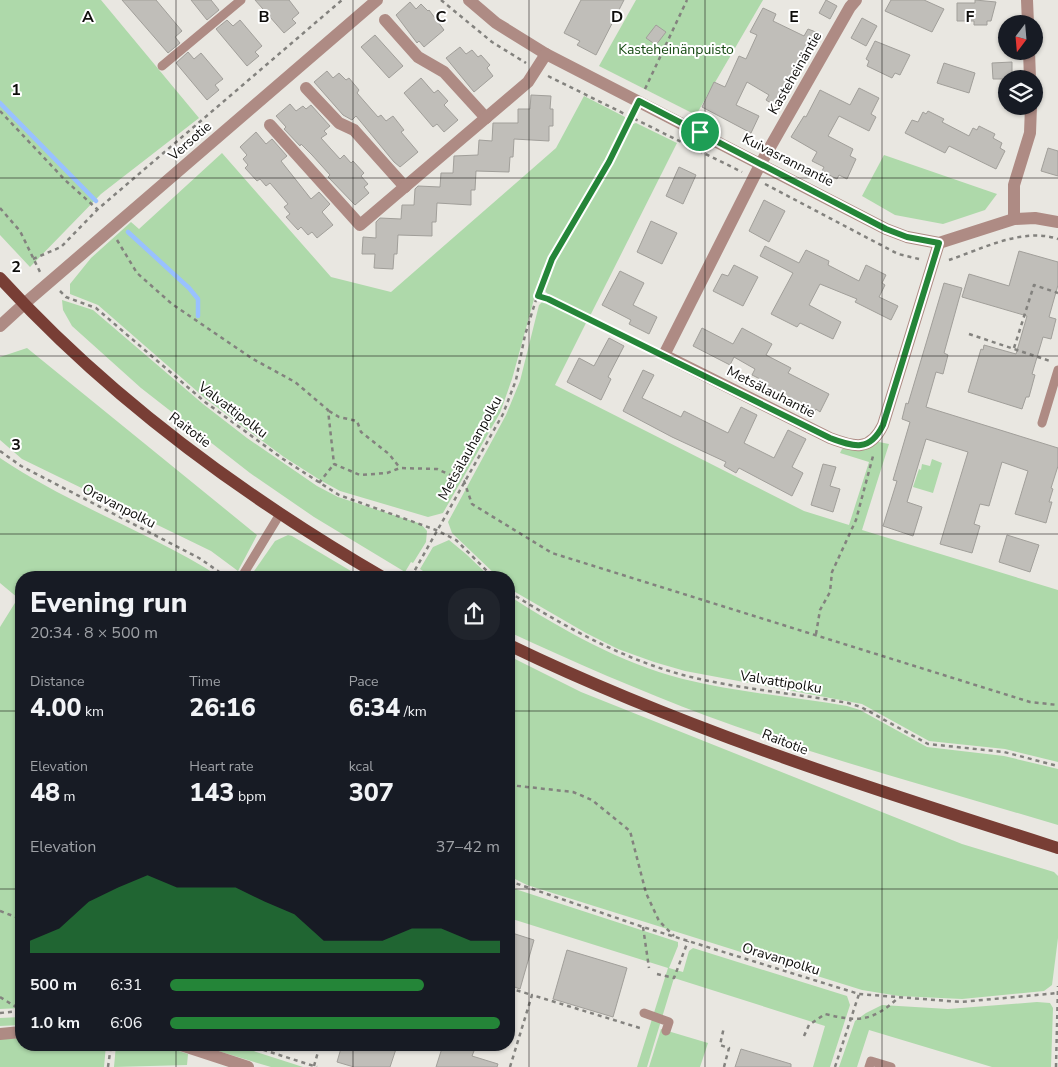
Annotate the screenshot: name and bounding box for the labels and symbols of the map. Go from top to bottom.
text: A [82,6,94,28]
text: B [258,6,270,28]
text: C [436,6,447,28]
text: D [611,6,623,28]
text: E [789,6,799,28]
text: F [966,6,975,28]
north arrow [998,15,1042,60]
street label: Kasteheinäntie [764,28,826,118]
park label: Kasteheinänpuisto [618,40,734,59]
text: 1 [11,79,21,101]
pin [679,111,721,153]
street label: Versotie [164,117,216,166]
street label: Kuivasrannantie [739,129,837,191]
text: 2 [11,256,21,278]
street label: Metsälauhantie [724,362,818,422]
street label: Valvattipolku [194,377,272,442]
street label: Metsälauhanpolku [434,393,506,503]
street label: Raitotie [165,408,215,452]
text: 3 [11,434,21,456]
street label: Oravanpolku [79,479,159,533]
street label: Valvattipolku [738,666,823,698]
street label: Raitotie [759,725,811,759]
street label: Oravanpolku [740,938,822,980]

